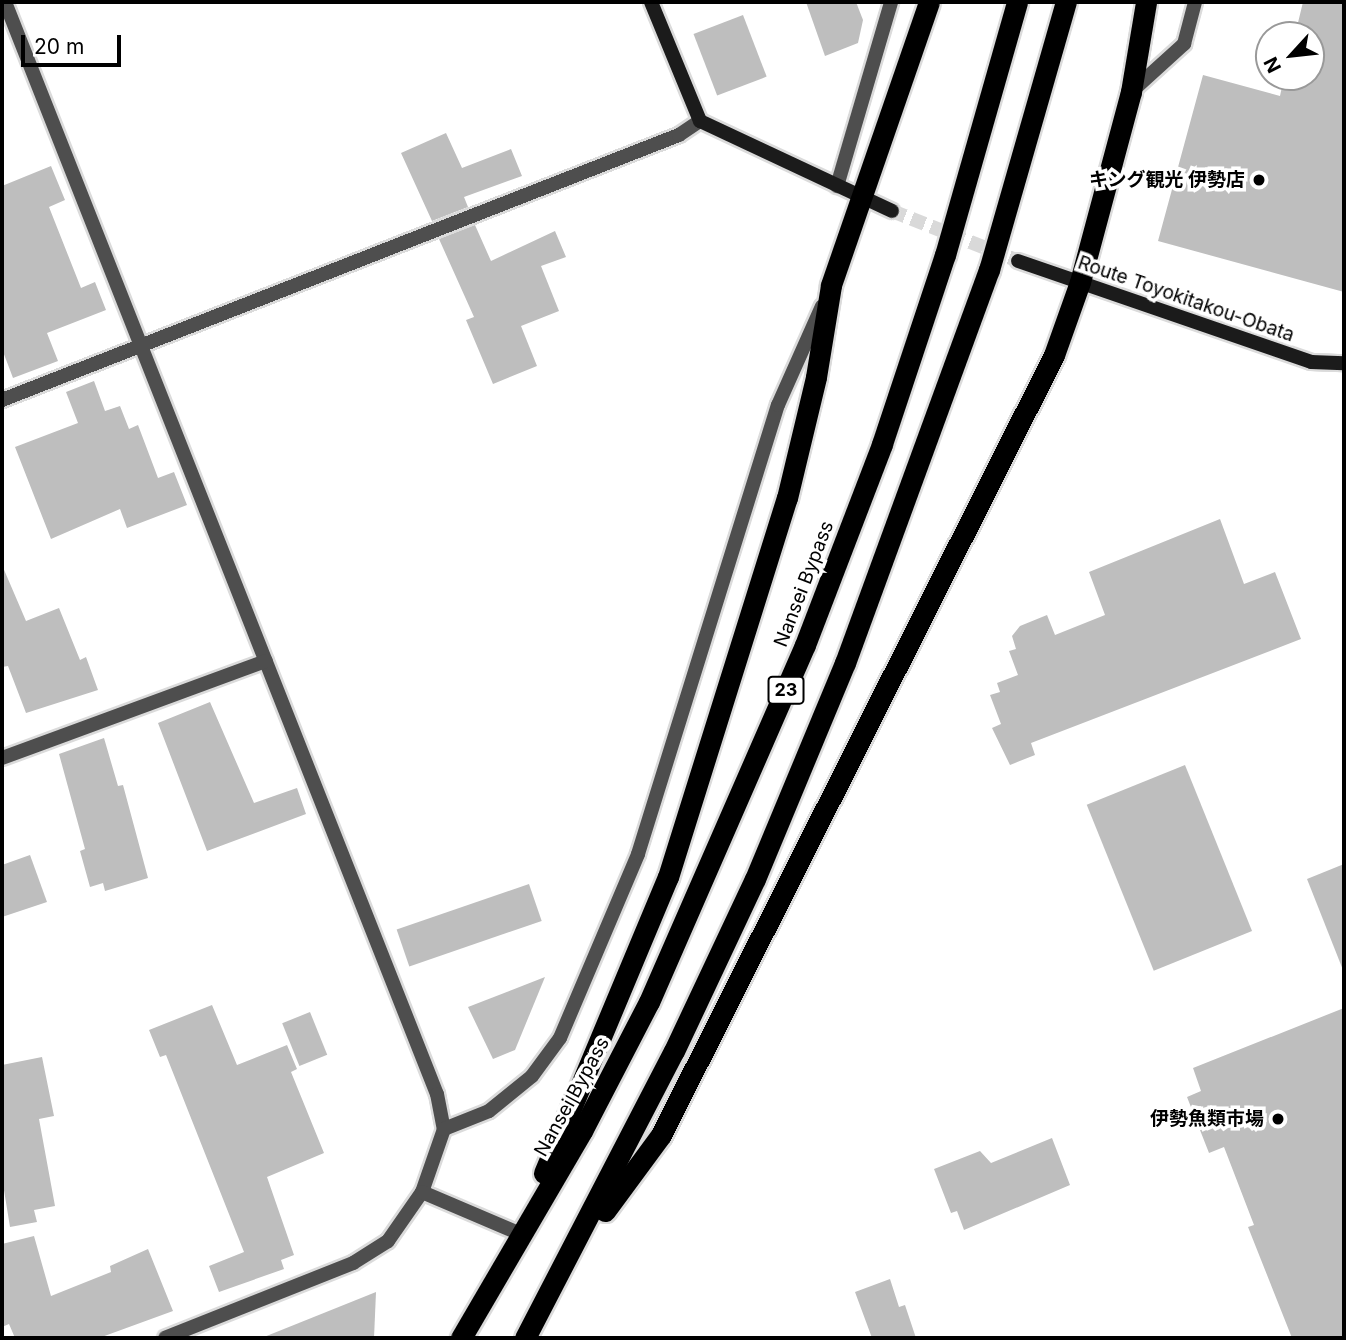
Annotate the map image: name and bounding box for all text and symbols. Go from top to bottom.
scale bar [24,21,124,65]
north arrow [1255,21,1325,91]
text: 20 m [34,34,84,59]
text: N [1259,53,1286,77]
place label: キング観光 伊勢店 [1089,169,1245,191]
marker: キング観光 伊勢店 [1251,172,1267,188]
street label: Route Toyokitakou-Obata [1075,251,1297,347]
street label: Nansei Bypass [770,518,838,650]
road number: 23 [767,676,805,704]
street label: Nansei Bypass [530,1033,614,1161]
place label: 伊勢魚類市場 [1150,1108,1264,1130]
marker: 伊勢魚類市場 [1270,1111,1286,1127]

